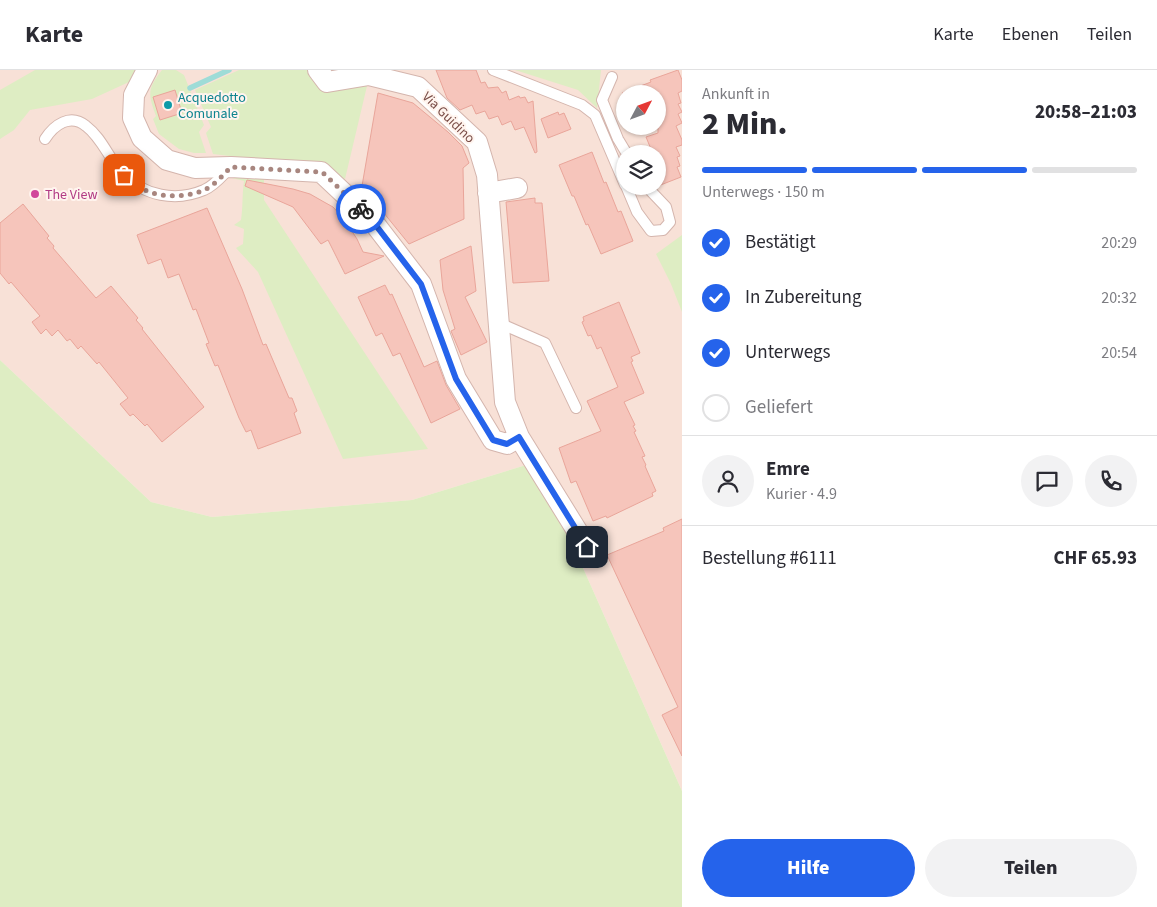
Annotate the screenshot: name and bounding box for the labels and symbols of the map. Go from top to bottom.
north arrow [616,85,666,135]
street label: Via Guidino [417,87,479,148]
place label: Acquedotto Comunale [178,88,246,124]
marker: Acquedotto Comunale [162,99,174,111]
pin [103,154,145,196]
courier [336,184,386,234]
place label: The View [45,185,98,205]
marker: The View [29,188,41,200]
pin [566,526,608,568]

